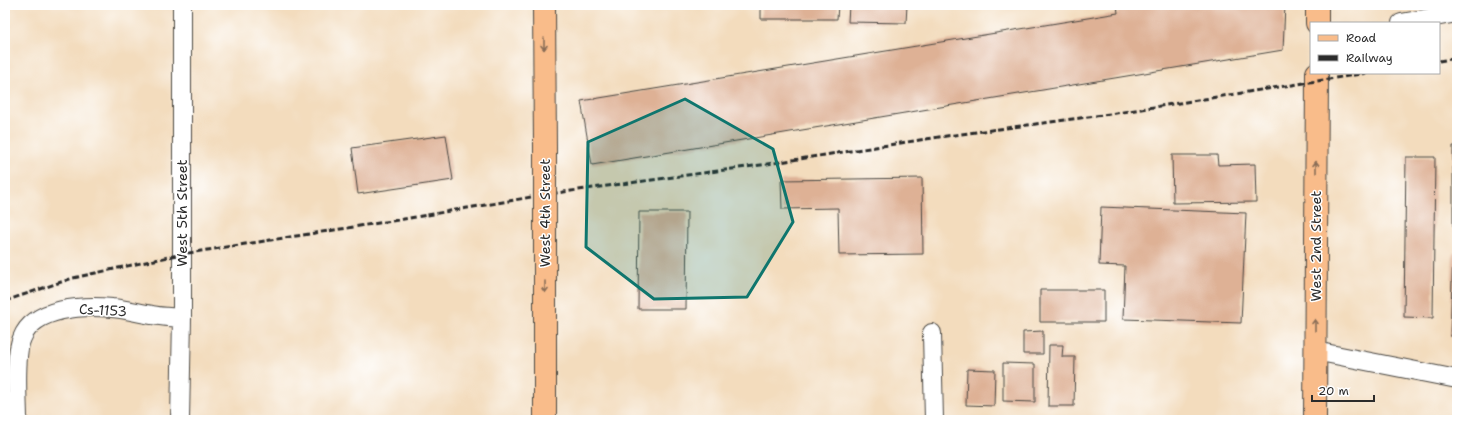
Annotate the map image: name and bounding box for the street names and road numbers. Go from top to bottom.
street label: West 5th Street [173,159,191,267]
street label: West 4th Street [536,159,554,267]
street label: West 2nd Street [1307,191,1325,301]
street label: Cs-1153 [78,300,128,320]

